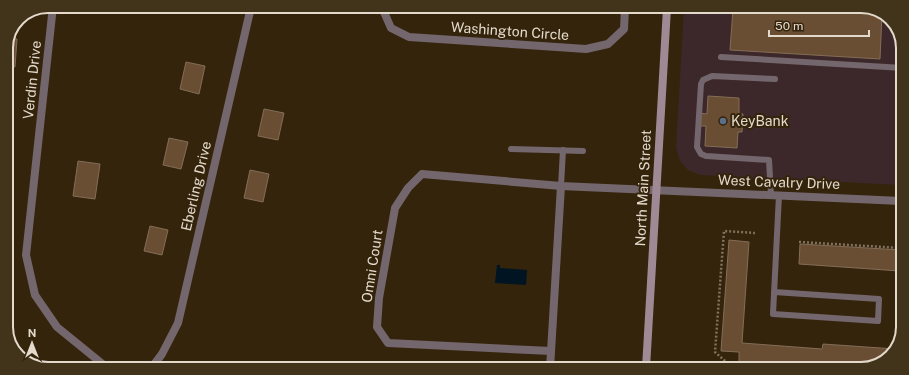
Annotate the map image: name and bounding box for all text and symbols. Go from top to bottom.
scale bar [769,12,869,38]
street label: Washington Circle [450,19,570,43]
text: 50 m [775,19,803,33]
street label: Verdin Drive [20,40,44,120]
place label: KeyBank [731,113,789,129]
marker: KeyBank [718,116,728,126]
street label: North Main Street [632,129,654,247]
street label: Eberling Drive [178,139,214,232]
street label: West Cavalry Drive [718,172,840,192]
street label: Omni Court [358,228,386,304]
north arrow [12,323,52,363]
text: N [28,327,36,339]

